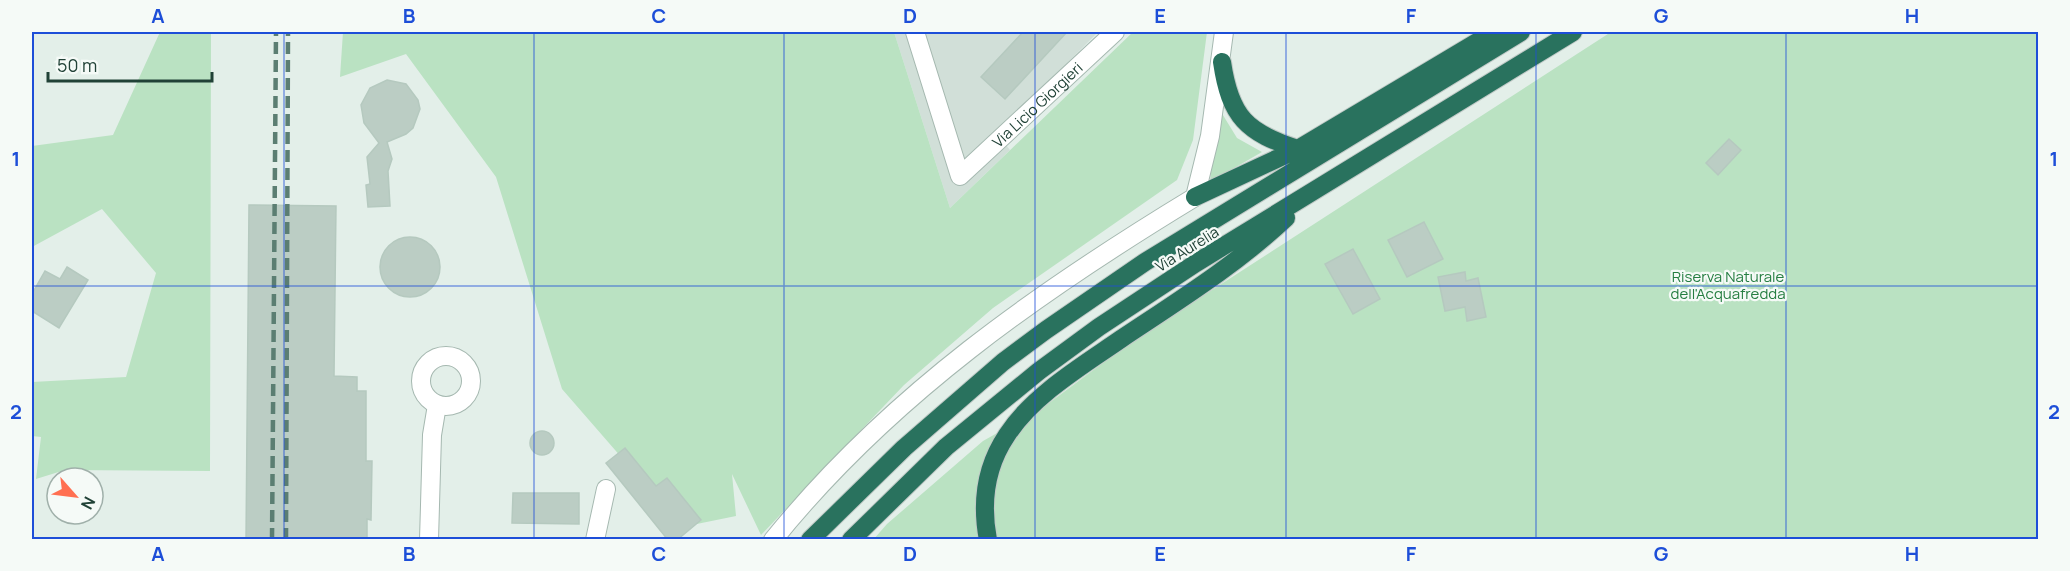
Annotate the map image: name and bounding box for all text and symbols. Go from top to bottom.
text: A [151,2,165,29]
text: B [403,2,416,29]
text: C [652,2,666,29]
text: D [903,2,917,29]
text: E [1154,2,1166,29]
text: F [1406,2,1417,29]
text: G [1654,2,1669,29]
text: H [1905,2,1919,29]
scale bar [48,45,212,83]
text: 50 m [57,53,97,77]
street label: Via Licio Giorgieri [987,57,1087,152]
text: 1 [12,145,20,172]
text: 1 [2050,145,2058,172]
street label: Via Aurelia [1151,221,1223,277]
park label: Riserva Naturale dell'Acquafredda [1671,266,1786,304]
text: 2 [10,398,22,425]
text: 2 [2048,398,2060,425]
north arrow [45,466,105,526]
text: N [76,493,101,513]
text: A [151,540,165,567]
text: B [403,540,416,567]
text: C [652,540,666,567]
text: D [903,540,917,567]
text: E [1154,540,1166,567]
text: F [1406,540,1417,567]
text: G [1654,540,1669,567]
text: H [1905,540,1919,567]

